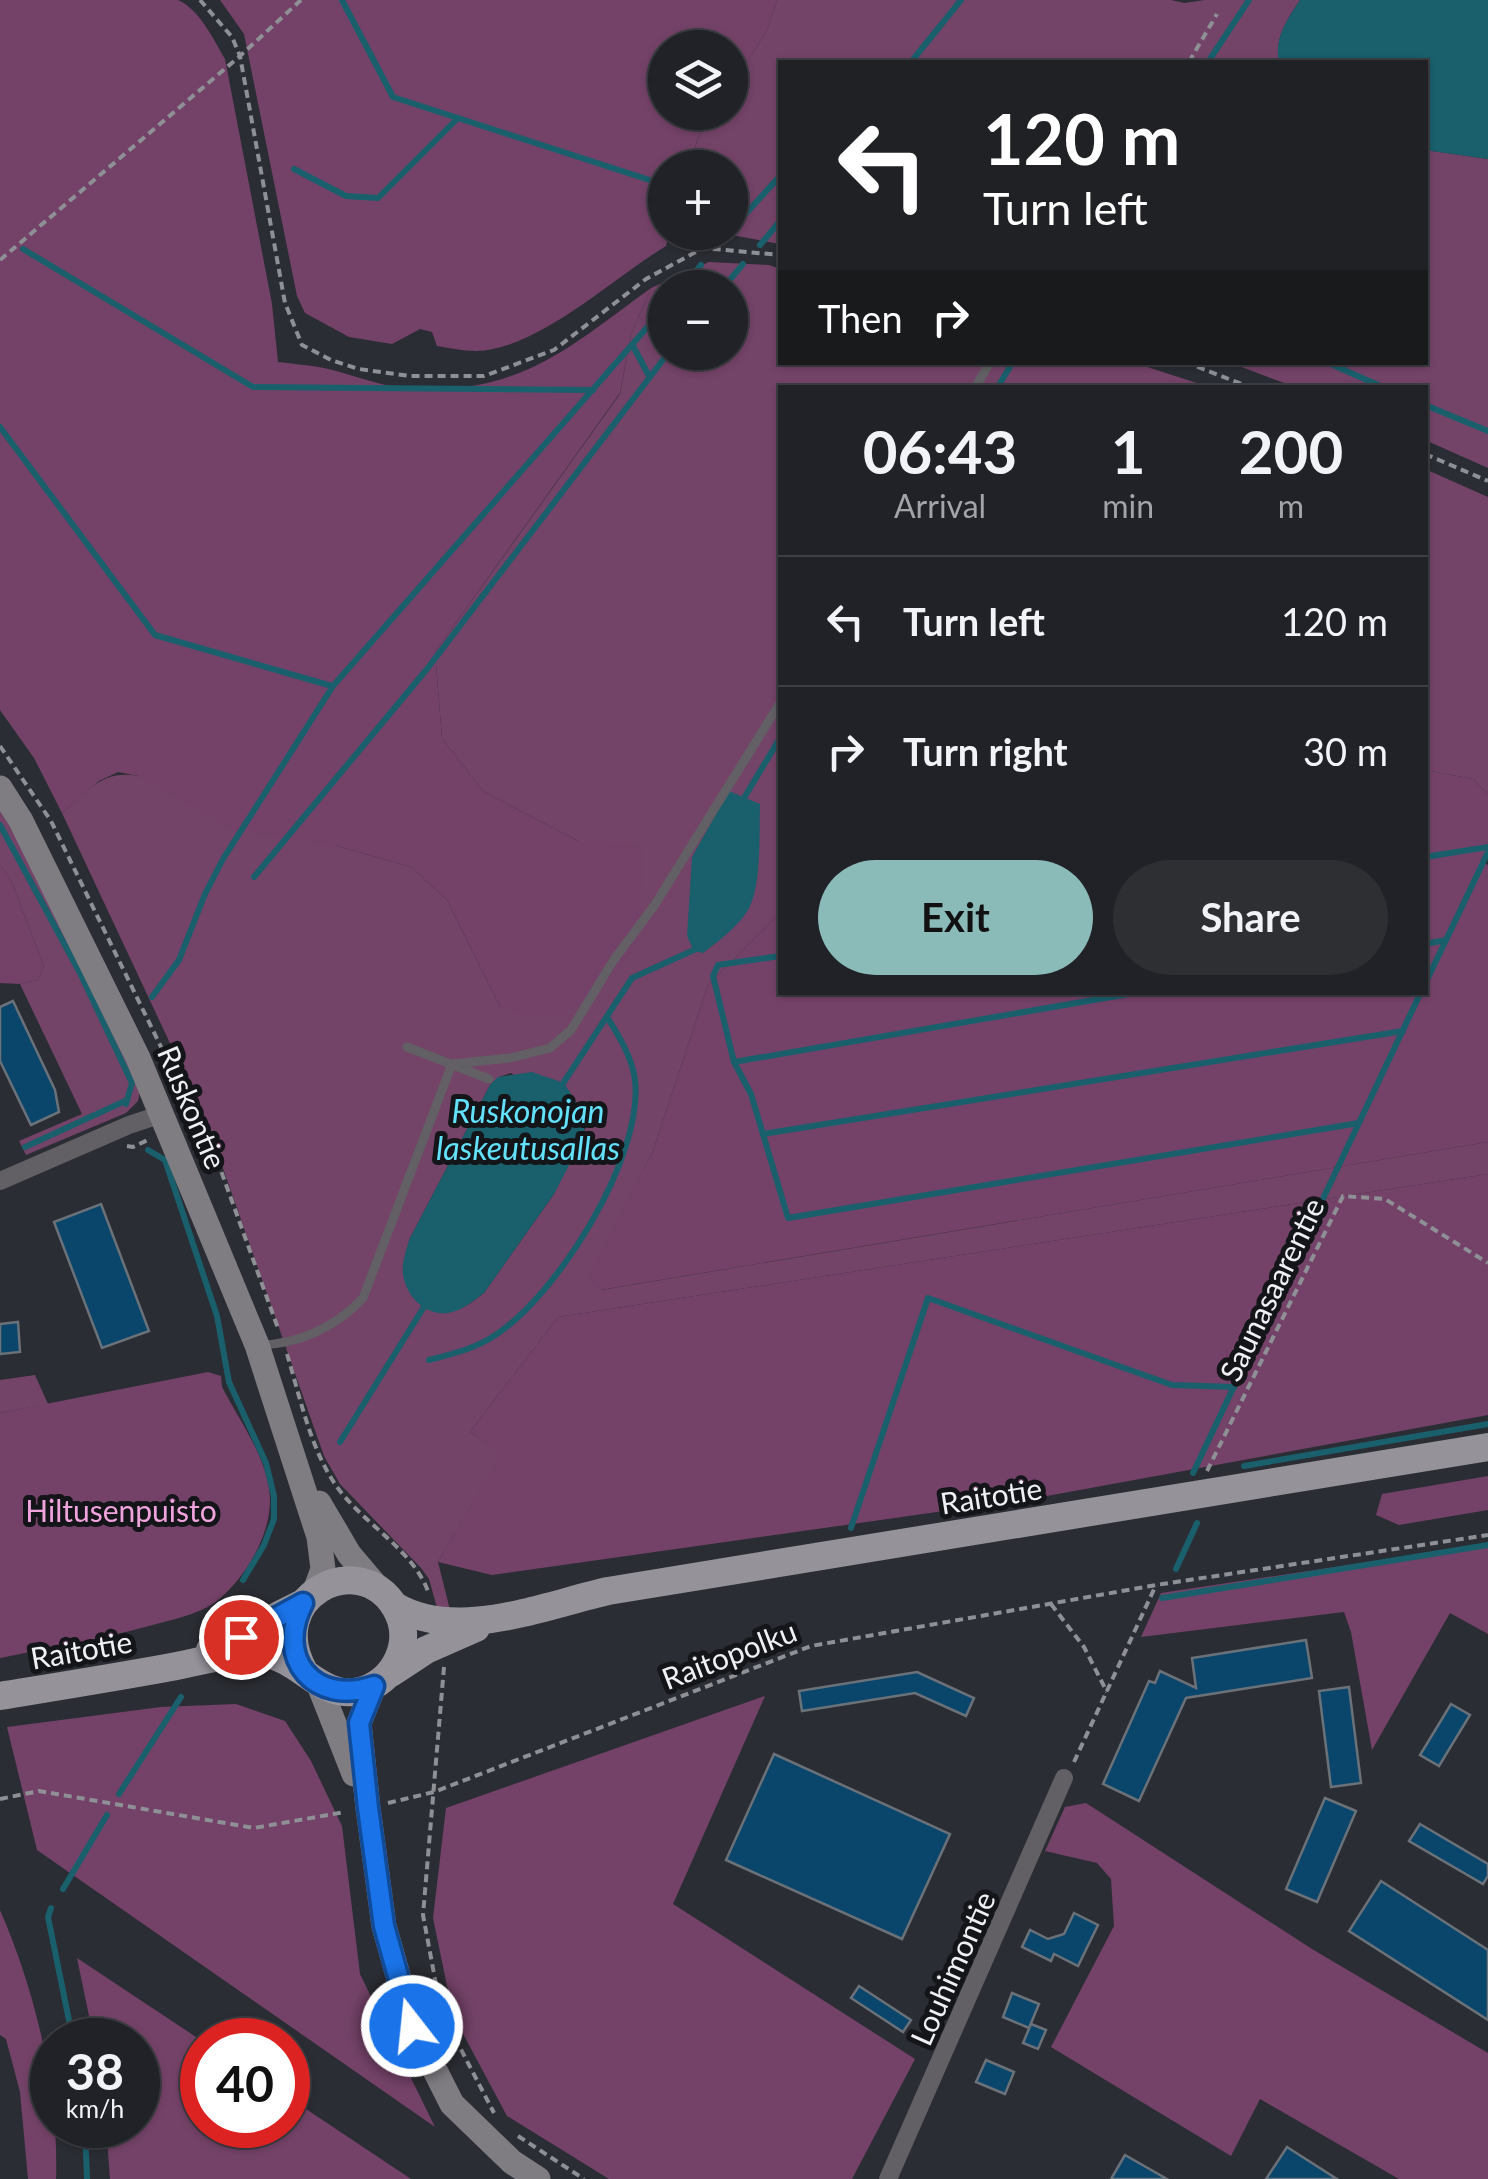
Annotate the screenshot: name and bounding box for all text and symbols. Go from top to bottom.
map controls [648,30,748,370]
button: layers [648,30,748,130]
text: 120 m [983,96,1180,180]
icon: left [818,100,948,230]
button: + [648,150,748,250]
text: Turn left [983,181,1148,235]
button: − [648,270,748,370]
icon: right [923,290,978,345]
text: Then [818,295,903,341]
text: 06:43 [863,415,1017,487]
text: 1 [1111,415,1146,487]
text: 200 [1239,415,1343,487]
text: Arrival [894,486,986,525]
text: min [1102,486,1154,525]
text: m [1278,486,1304,525]
icon: left [818,594,873,649]
text: Turn left [903,598,1045,644]
text: 120 m [1281,598,1388,644]
icon: right [818,724,873,779]
text: Turn right [903,728,1068,774]
text: 30 m [1303,728,1388,774]
button: Exit [818,860,1093,975]
button: Share [1113,860,1388,975]
street label: Ruskontie [151,1040,235,1174]
water label: Ruskonojan laskeutusallas [436,1091,620,1167]
street label: Saunasaarentie [1211,1192,1331,1386]
street label: Raitotie [938,1469,1044,1521]
park label: Hiltusenpuisto [25,1492,217,1528]
pin [199,1595,284,1680]
icon: arrive [214,1610,269,1665]
street label: Raitopolku [657,1612,801,1696]
street label: Raitotie [27,1622,135,1676]
street label: Louhimontie [902,1886,1002,2050]
position arrow [360,1974,464,2078]
speed limit sign: 40 [180,2018,310,2148]
text: 38 [66,2041,124,2101]
text: km/h [66,2093,124,2123]

